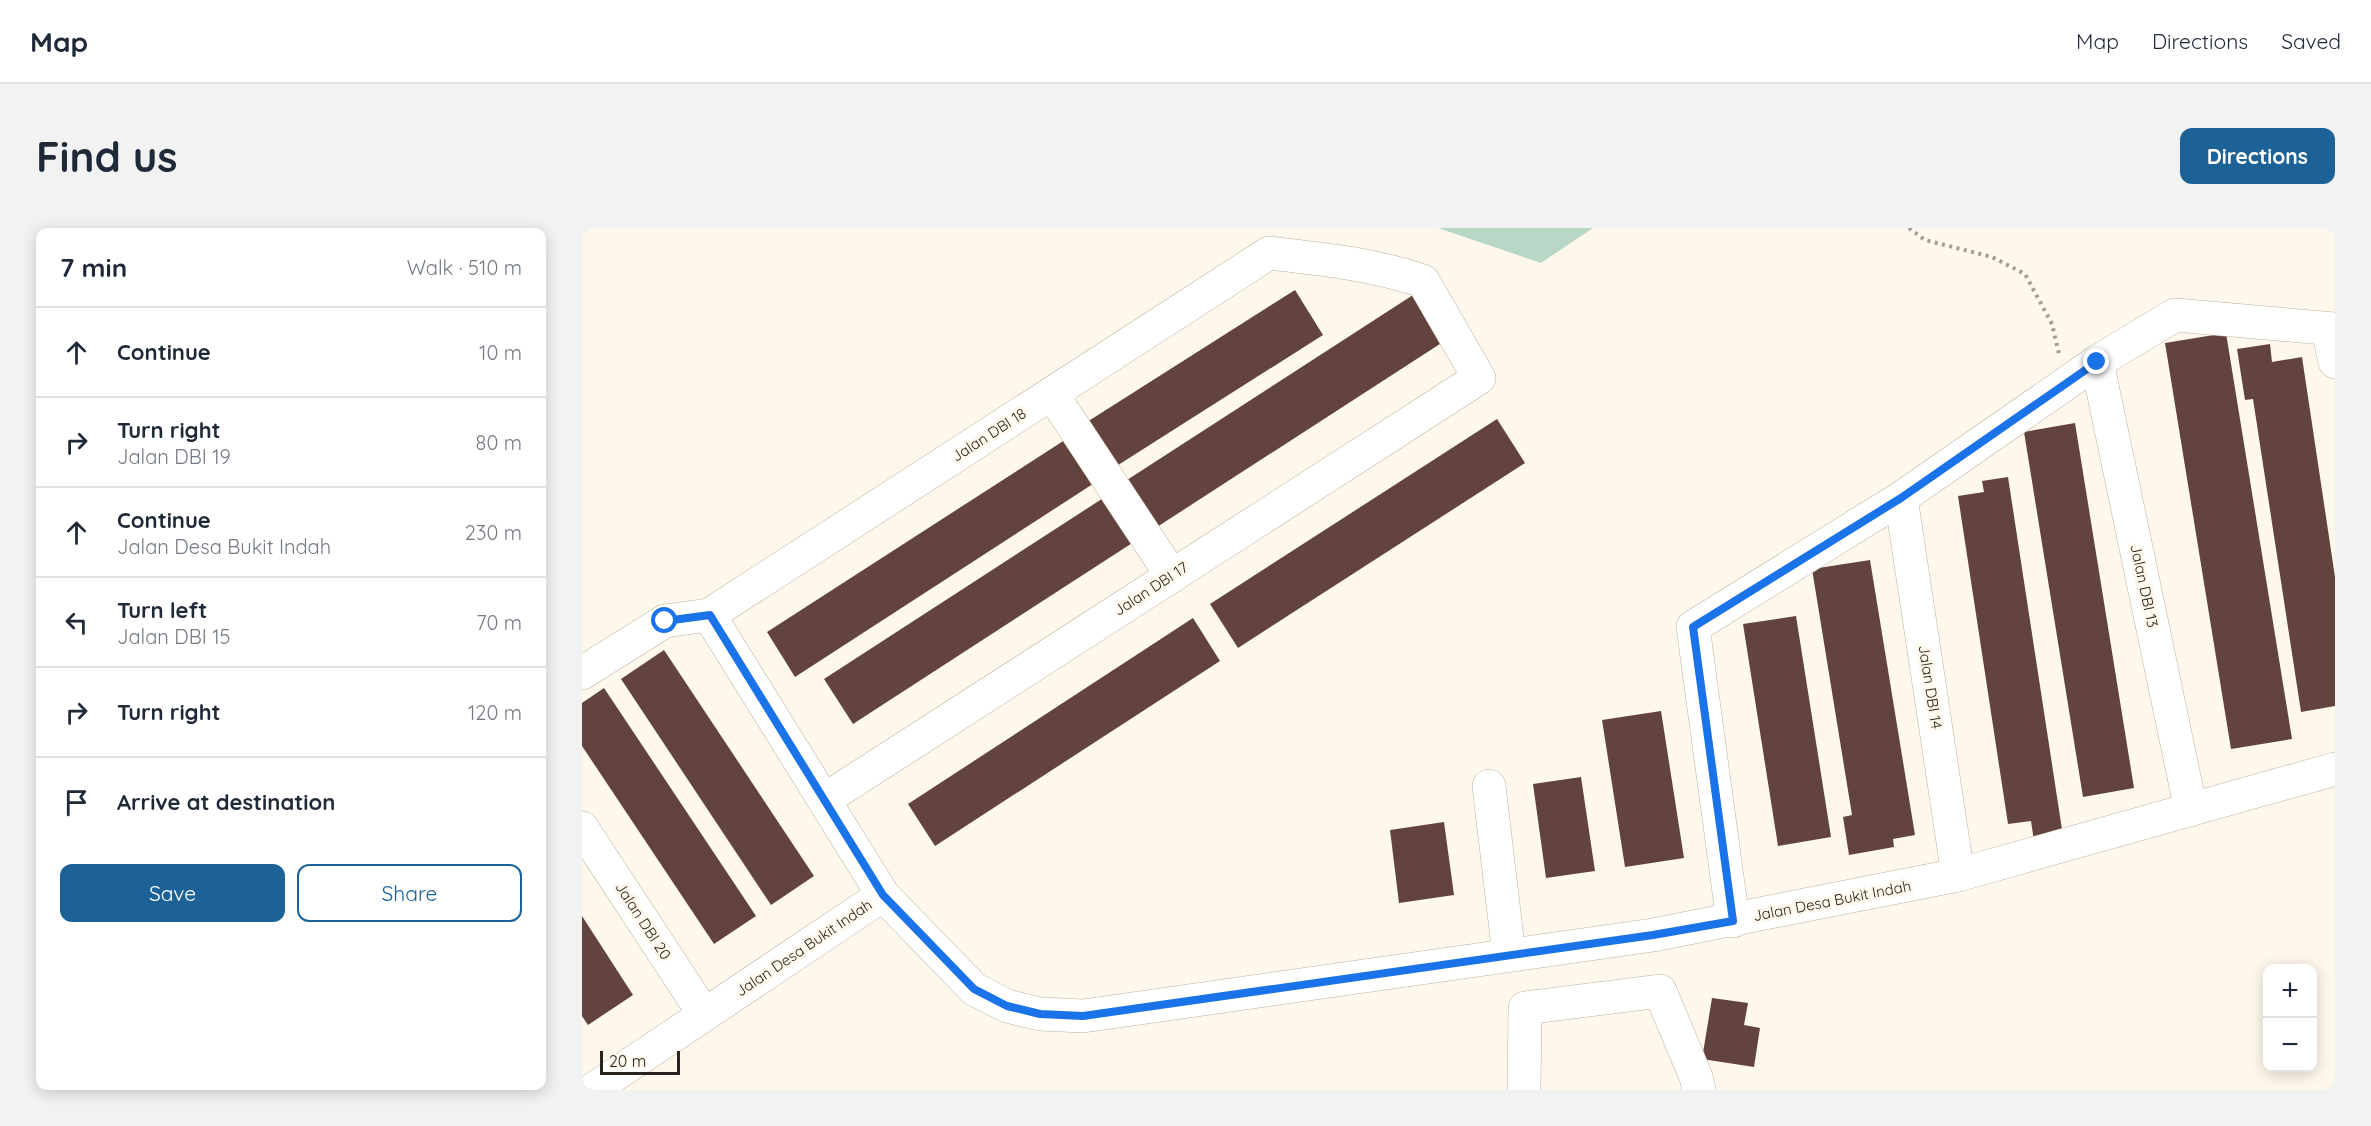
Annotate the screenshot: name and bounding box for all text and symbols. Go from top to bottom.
text: Map [30,24,88,59]
text: Map [2076,28,2119,54]
text: Directions [2152,28,2248,54]
text: Saved [2281,28,2341,54]
button: Directions [2180,128,2335,184]
text: Find us [36,130,178,183]
text: 7 min [60,251,127,284]
text: Walk · 510 m [407,255,522,280]
icon: ahead [60,336,93,369]
text: Continue [117,338,211,366]
text: 10 m [479,340,522,365]
route end [2083,348,2109,374]
street label: Jalan DBI 18 [948,403,1030,466]
text: Turn right [117,416,221,444]
icon: right [60,426,93,459]
text: 80 m [476,430,522,455]
text: Jalan DBI 19 [117,444,231,469]
text: Continue [117,506,211,534]
icon: ahead [60,516,93,549]
text: 230 m [465,520,522,545]
text: Jalan Desa Bukit Indah [117,534,331,559]
street label: Jalan DBI 13 [2126,542,2163,629]
street label: Jalan DBI 17 [1110,557,1192,620]
text: Turn left [117,596,207,624]
icon: left [60,606,93,639]
route start [651,607,677,633]
text: 70 m [476,610,522,635]
text: Jalan DBI 15 [117,624,230,649]
street label: Jalan DBI 14 [1914,644,1947,730]
icon: right [60,696,93,729]
text: Turn right [117,698,221,726]
text: 120 m [468,700,522,725]
icon: arrive [60,786,93,819]
text: Arrive at destination [117,788,335,816]
button: Save [60,864,285,922]
button: Share [297,864,522,922]
street label: Jalan Desa Bukit Indah [1751,876,1913,925]
street label: Jalan DBI 20 [611,878,676,963]
street label: Jalan Desa Bukit Indah [732,895,876,1000]
map controls [2263,964,2317,1072]
button: + [2263,964,2317,1018]
button: − [2263,1018,2317,1072]
scale bar [600,1048,680,1076]
text: 20 m [609,1051,646,1071]

